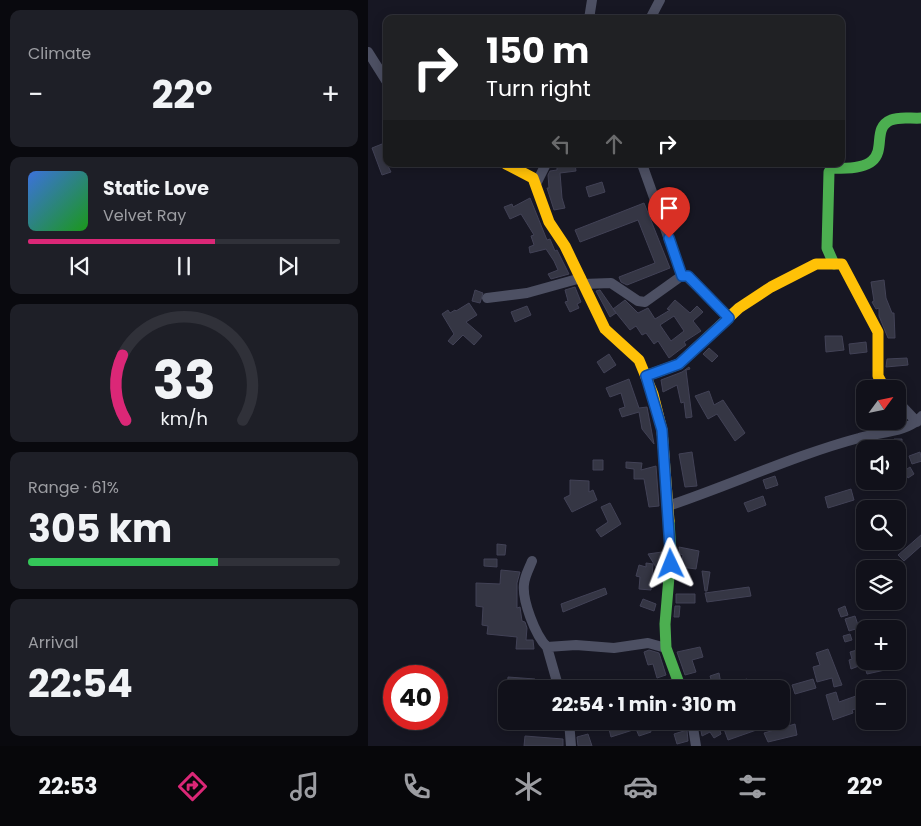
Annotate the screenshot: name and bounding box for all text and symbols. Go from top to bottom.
text: 150 m [486,26,589,75]
icon: right [403,35,468,100]
text: Climate [28,42,91,65]
text: 22° [152,68,213,121]
text: Turn right [486,73,591,104]
text: − [28,75,43,114]
text: + [321,75,340,114]
icon: left [547,130,575,158]
icon: ahead [600,130,628,158]
icon: right [653,130,681,158]
text: Static Love [103,175,209,202]
pin [648,187,690,238]
icon: arrive [655,194,683,222]
text: Velvet Ray [103,204,186,227]
icon: previous [66,252,94,280]
icon: pause [170,252,198,280]
icon: next [274,252,302,280]
text: 33 [153,344,215,417]
north arrow [856,380,906,430]
map controls [856,380,906,730]
text: km/h [160,406,208,431]
button: sound [856,440,906,490]
text: Range · 61% [28,476,119,499]
button: search [856,500,906,550]
text: 305 km [28,502,172,555]
position arrow [644,537,696,589]
button: layers [856,560,906,610]
button: + [856,620,906,670]
text: Arrival [28,631,78,654]
text: 22:54 [28,657,133,710]
speed limit sign: 40 [383,665,448,730]
button: − [856,680,906,730]
text: 22:54 · 1 min · 310 m [552,691,736,718]
icon: directions [175,769,210,804]
icon: music [287,769,322,804]
icon: phone [399,769,434,804]
icon: climate [511,769,546,804]
icon: car [623,769,658,804]
icon: filters [735,769,770,804]
text: 22:53 [39,771,98,802]
text: 22° [847,771,882,802]

